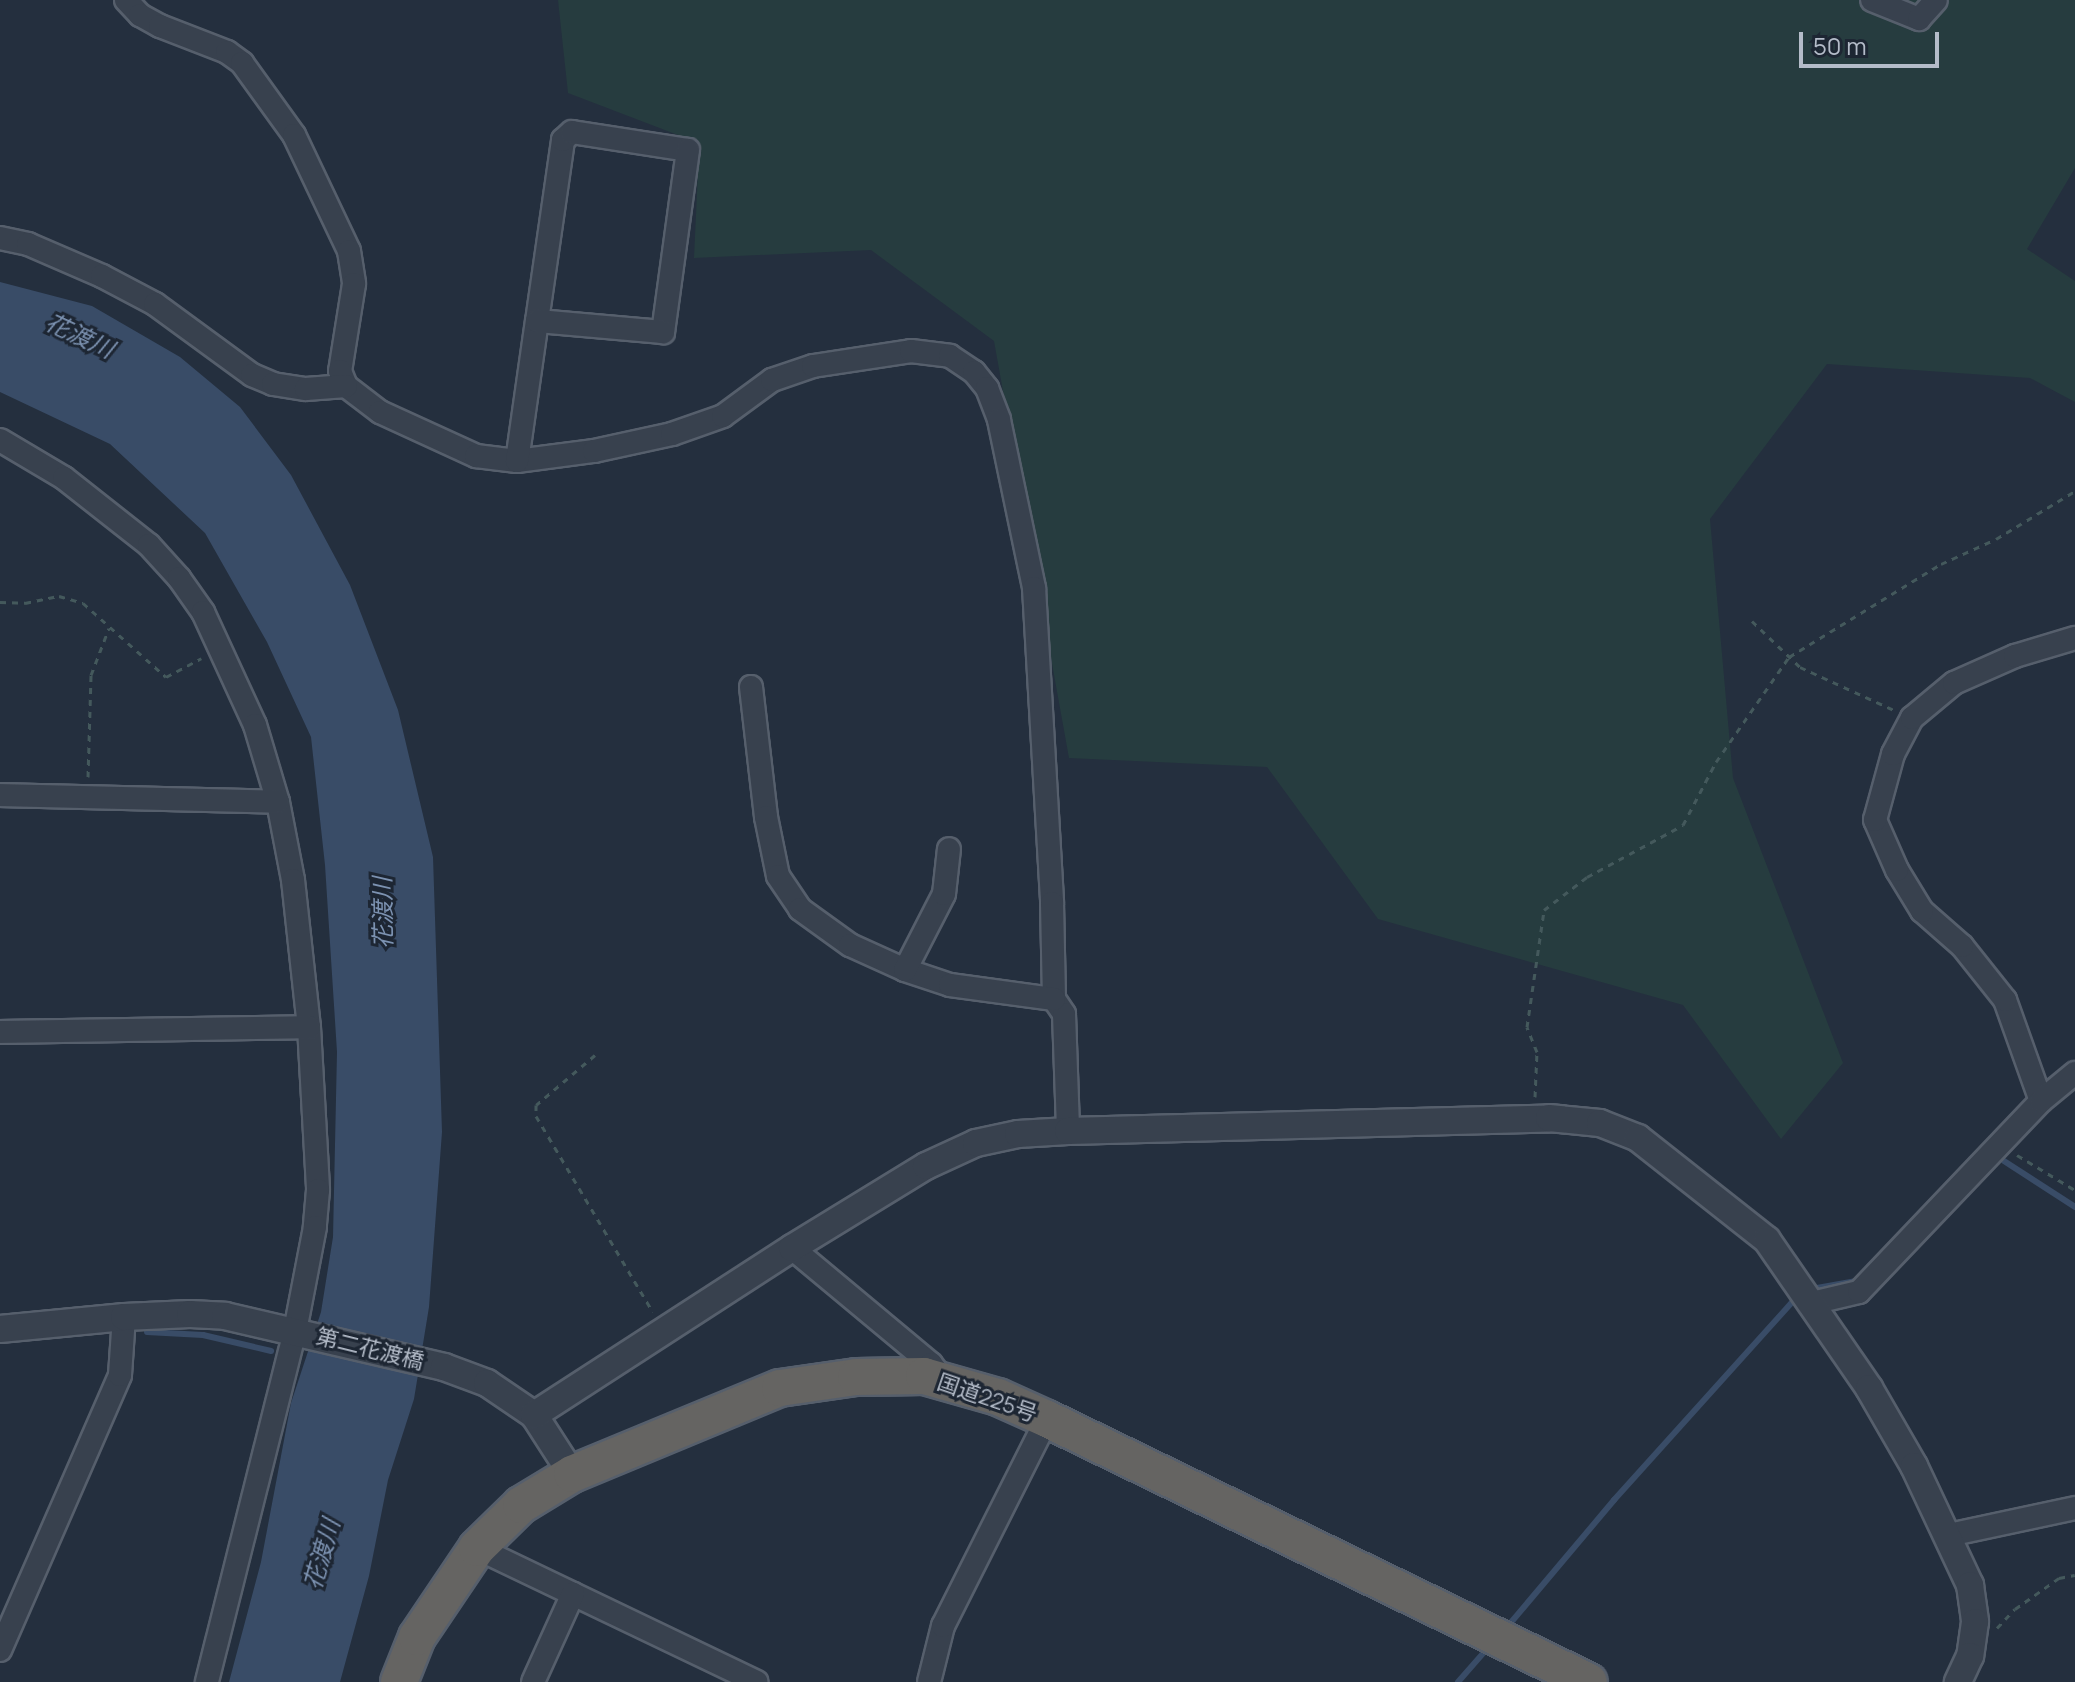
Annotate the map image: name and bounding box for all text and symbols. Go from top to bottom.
scale bar [1803,16,1943,66]
text: 50 m [1813,29,1867,62]
water label: 花渡川 [41,307,119,363]
water label: 花渡川 [367,877,397,949]
street label: 第二花渡橋 [313,1323,427,1375]
street label: 国道225号 [934,1369,1040,1427]
water label: 花渡川 [297,1515,345,1593]

